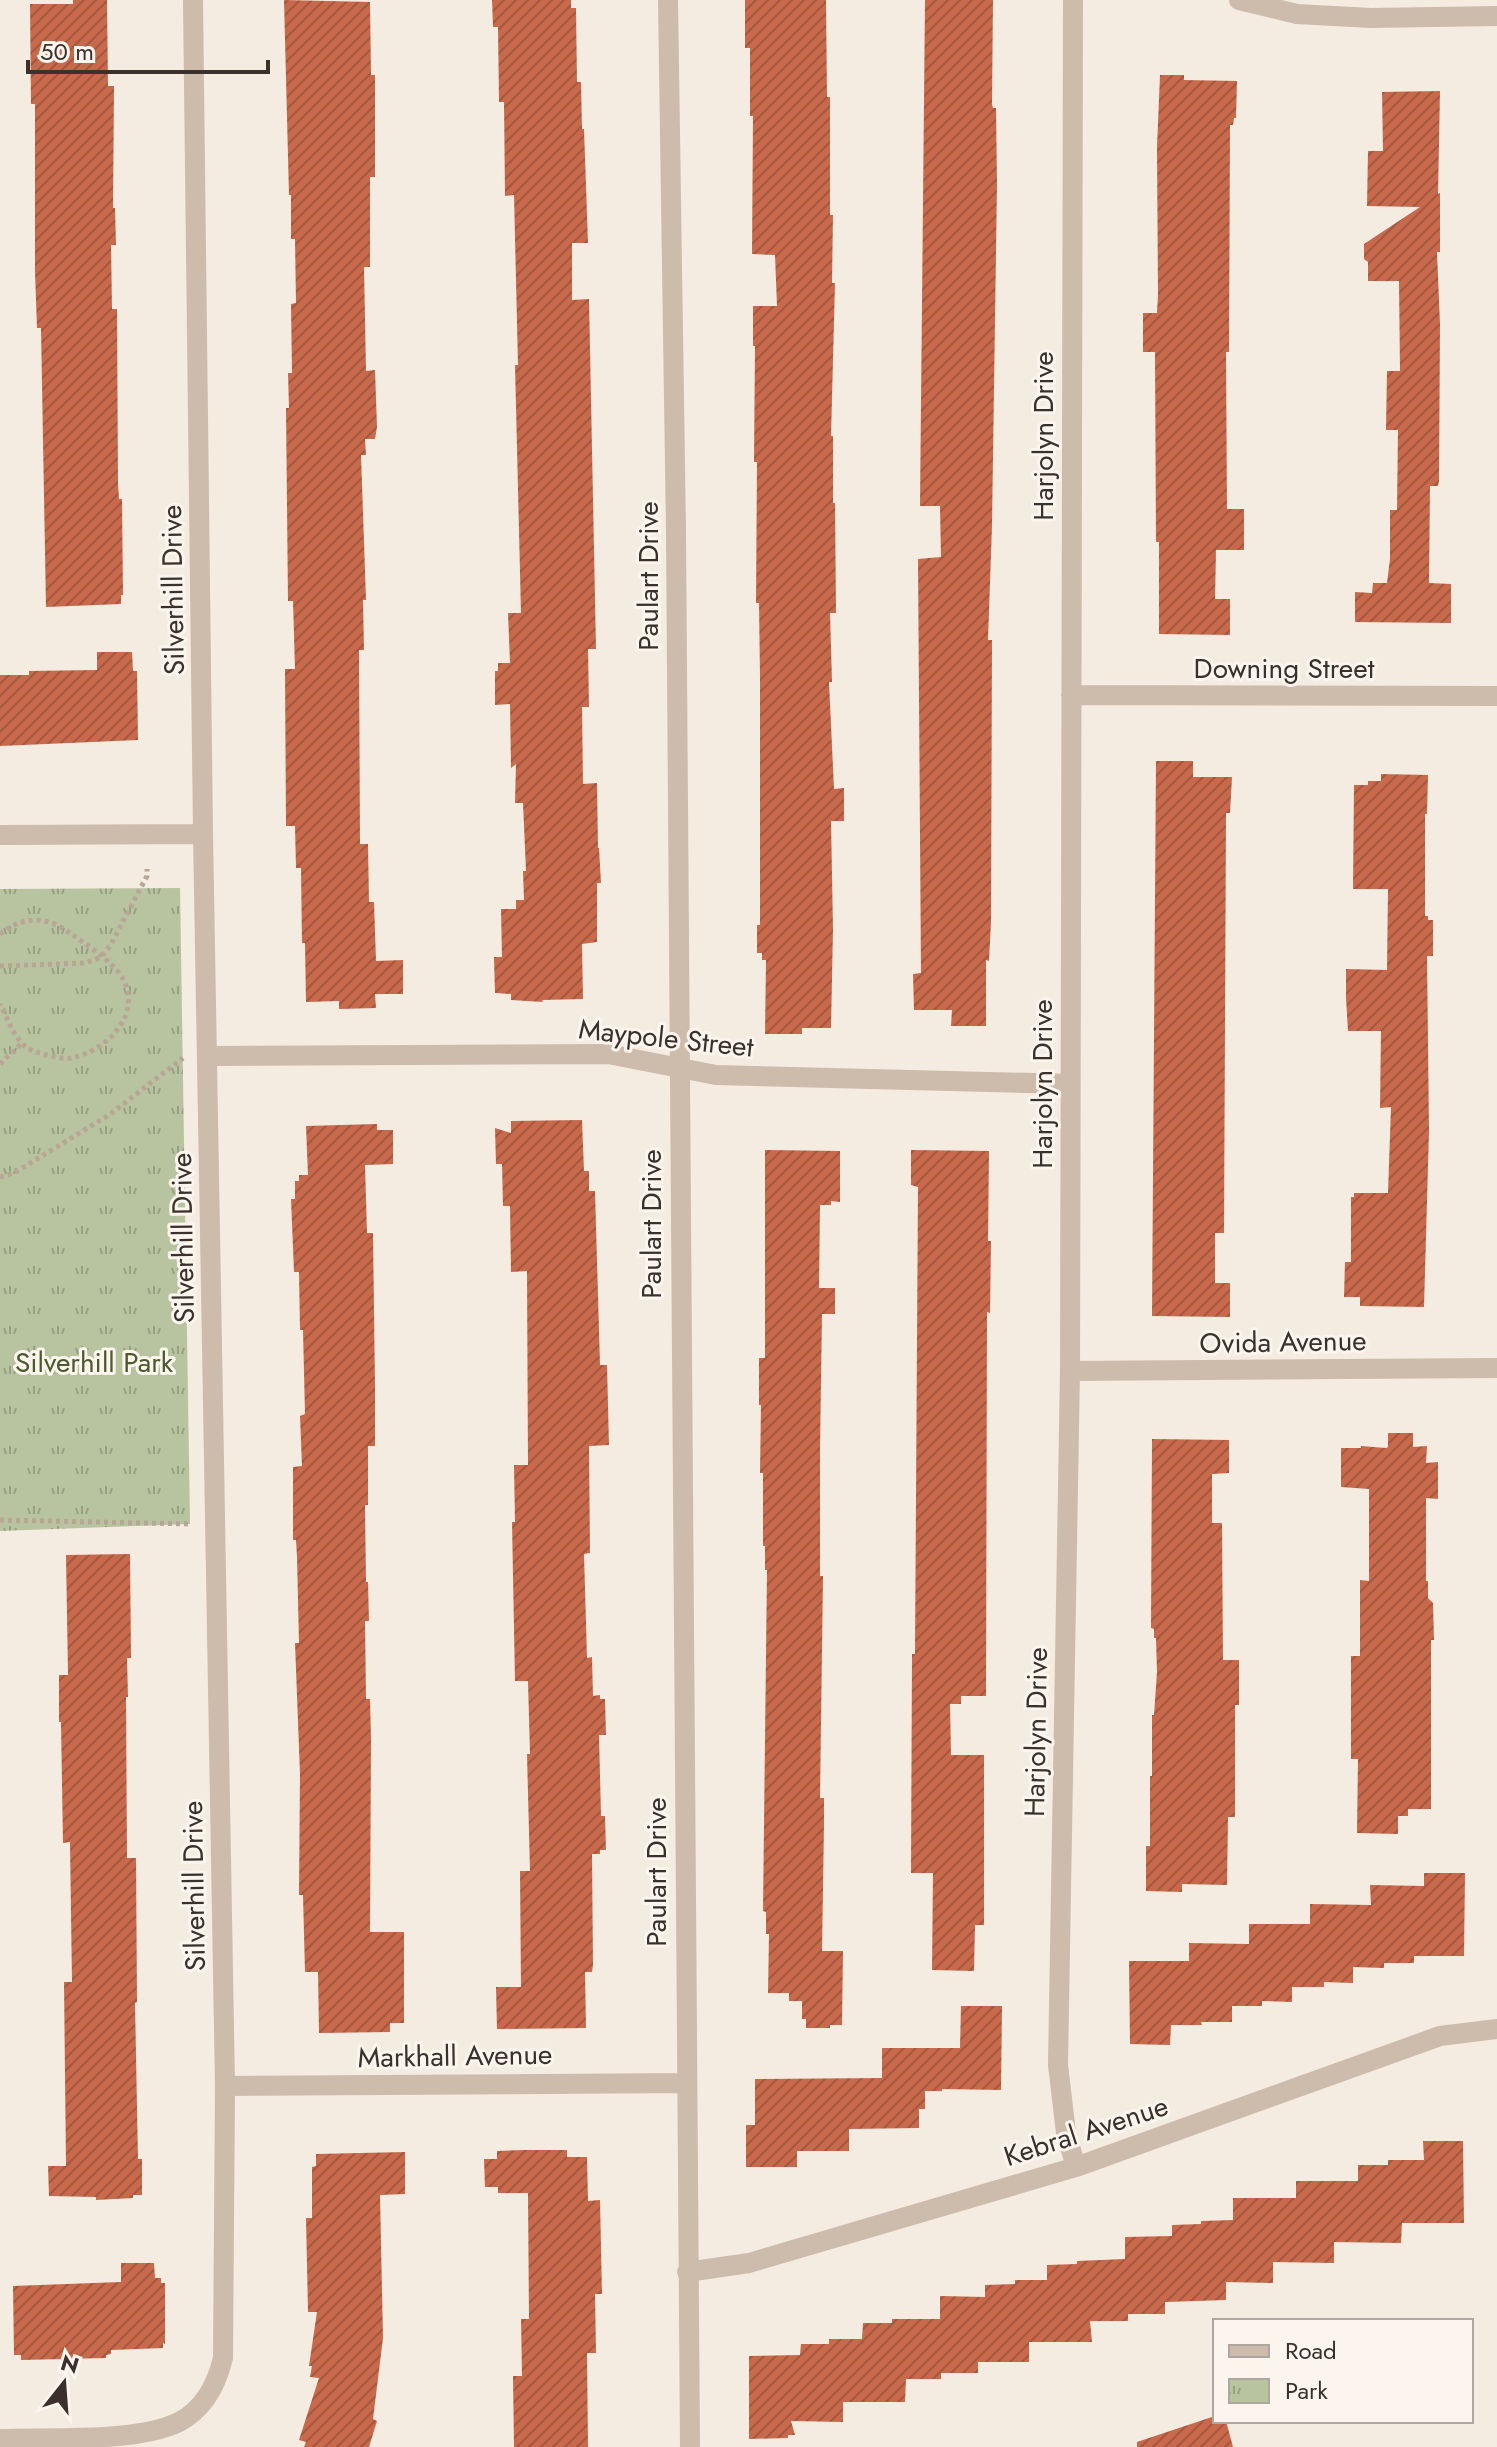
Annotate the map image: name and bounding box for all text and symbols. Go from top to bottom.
scale bar [28,24,268,74]
text: 50 m [40,34,94,69]
street label: Harjolyn Drive [1023,351,1064,521]
street label: Paulart Drive [628,501,669,651]
street label: Silverhill Drive [151,504,195,676]
street label: Downing Street [1194,648,1375,689]
street label: Harjolyn Drive [1022,999,1063,1169]
street label: Maypole Street [577,1008,756,1068]
street label: Paulart Drive [631,1149,672,1299]
street label: Silverhill Drive [161,1152,205,1324]
street label: Ovida Avenue [1199,1320,1367,1364]
park label: Silverhill Park [15,1342,174,1383]
street label: Harjolyn Drive [1014,1647,1058,1817]
street label: Paulart Drive [636,1797,677,1947]
street label: Silverhill Drive [172,1800,216,1972]
street label: Markhall Avenue [357,2034,553,2078]
street label: Kebral Avenue [999,2085,1173,2177]
legend [1213,2319,1473,2423]
text: Road [1285,2333,1337,2368]
north arrow [24,2343,104,2423]
text: N [57,2346,83,2382]
text: Park [1285,2373,1328,2408]

